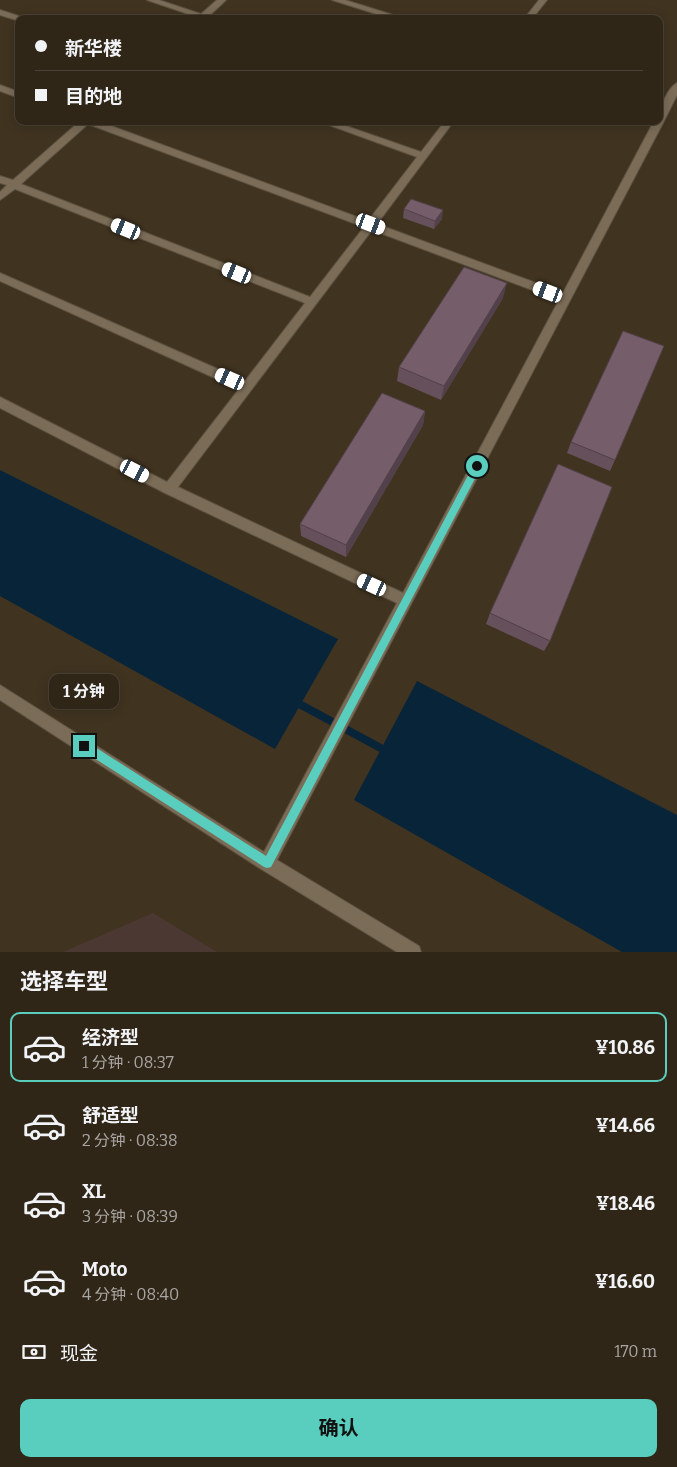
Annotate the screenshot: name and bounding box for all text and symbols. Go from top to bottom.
text: 新华楼 [65,37,122,60]
text: 目的地 [65,85,122,108]
car [354,212,387,236]
car [109,216,142,242]
car [220,260,253,286]
car [531,280,564,304]
car [213,366,246,392]
route start [466,455,488,477]
car [118,458,151,484]
car [355,572,388,598]
callout: 1 分钟 [49,674,119,708]
text: 1 分钟 [63,682,105,701]
route end [73,735,95,757]
text: 选择车型 [20,968,108,995]
icon: car [22,1025,67,1070]
text: 经济型 [82,1026,139,1049]
text: ¥10.86 [595,1036,655,1059]
text: 1 分钟 · 08:37 [82,1053,174,1072]
icon: car [22,1103,67,1148]
text: 舒适型 [82,1104,139,1127]
text: ¥14.66 [596,1114,655,1137]
text: 2 分钟 · 08:38 [82,1131,178,1150]
text: XL [82,1180,106,1203]
icon: car [22,1181,67,1226]
text: ¥18.46 [596,1192,655,1215]
text: 3 分钟 · 08:39 [82,1207,178,1226]
text: Moto [82,1258,128,1281]
icon: car [22,1259,67,1304]
text: ¥16.60 [595,1270,655,1293]
text: 4 分钟 · 08:40 [82,1285,179,1304]
icon: cash [20,1338,48,1366]
text: 现金 [60,1342,98,1365]
text: 170 m [614,1342,657,1361]
button: 确认 [20,1399,657,1457]

